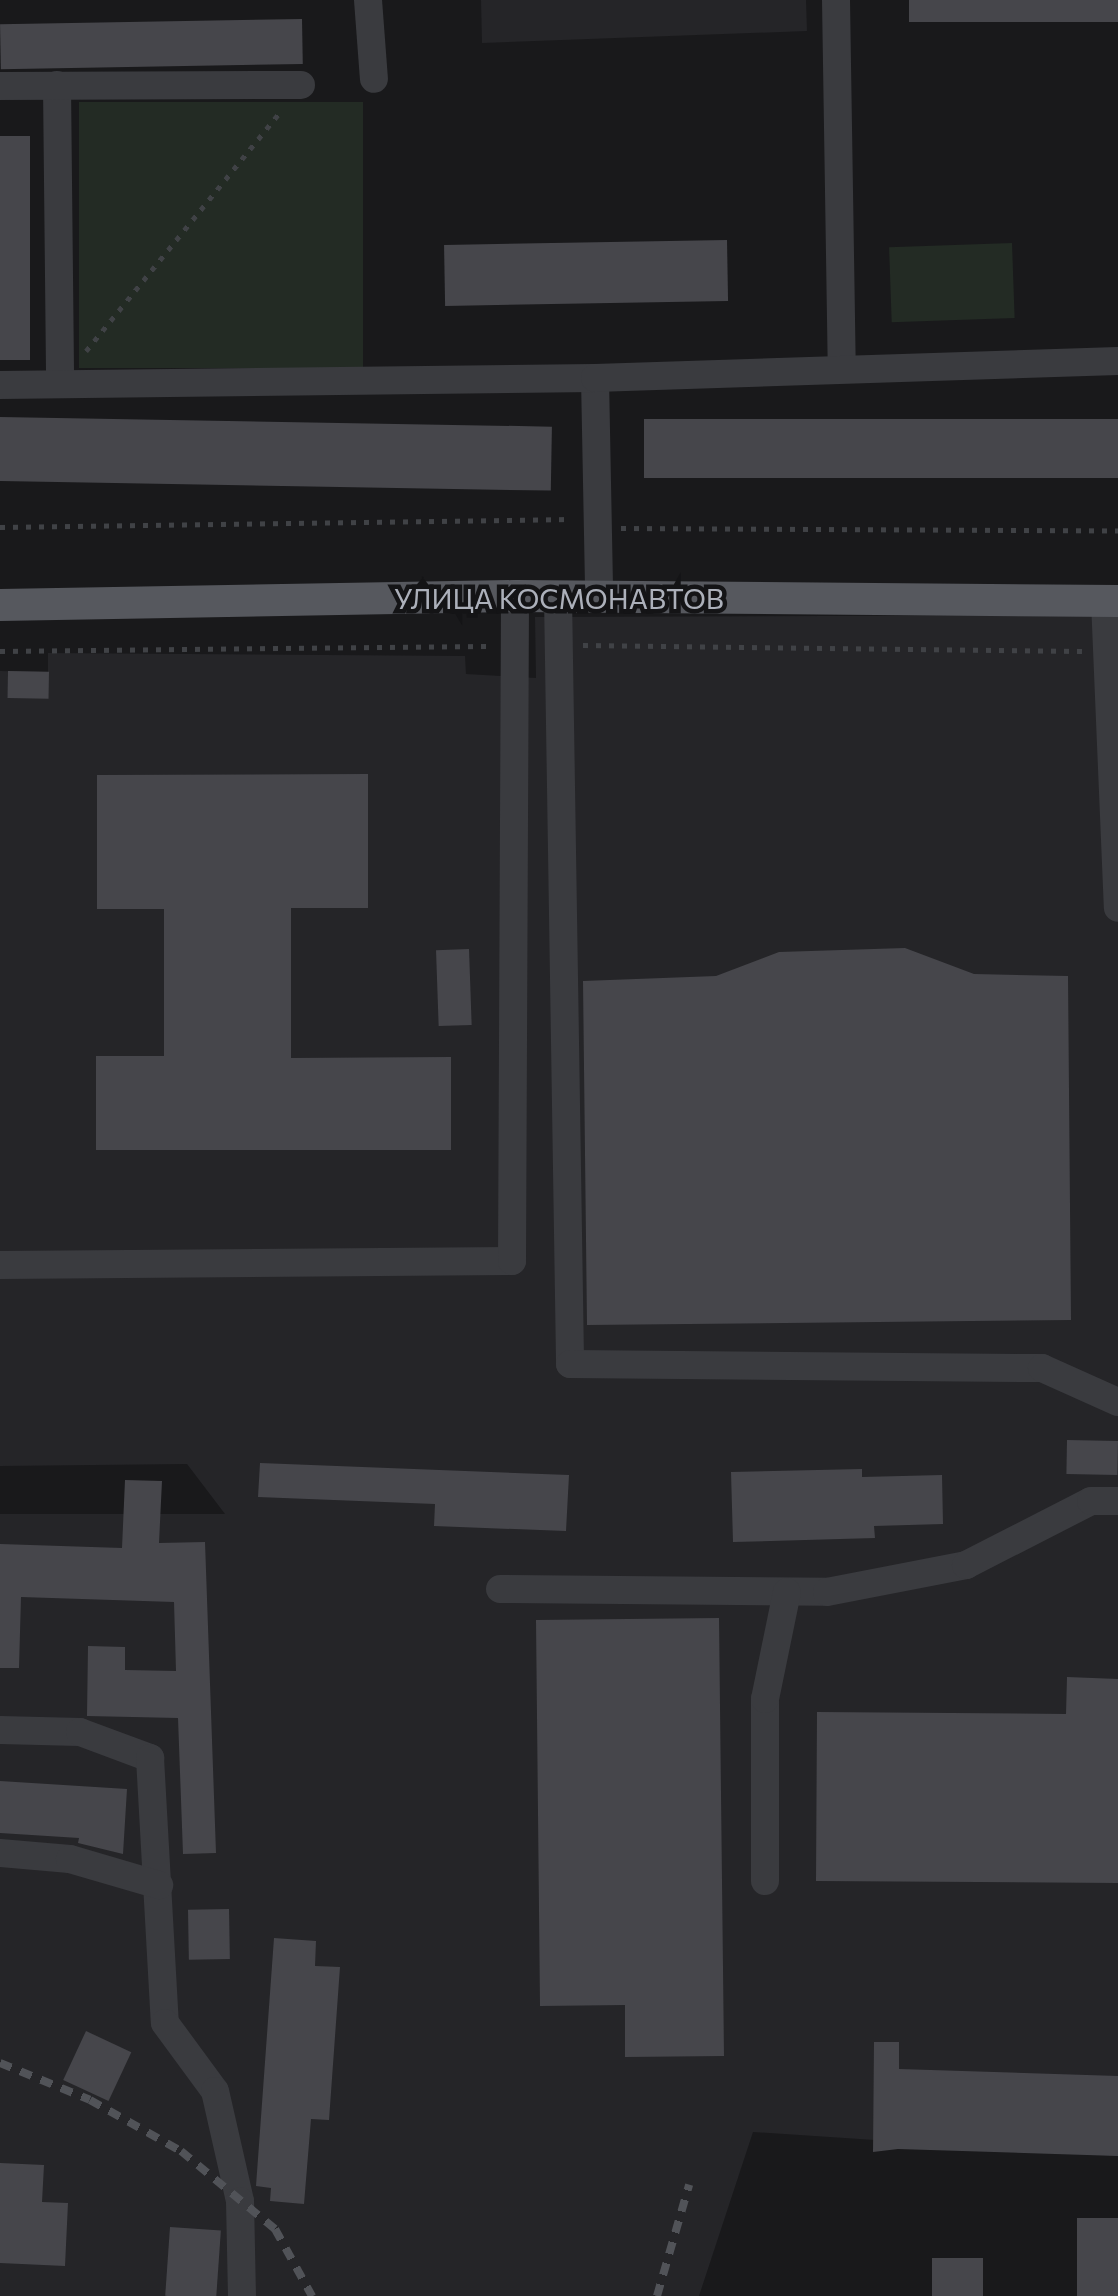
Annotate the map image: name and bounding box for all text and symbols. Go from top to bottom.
street label: УЛИЦА КОСМОНАВТОВ [394,581,724,615]

